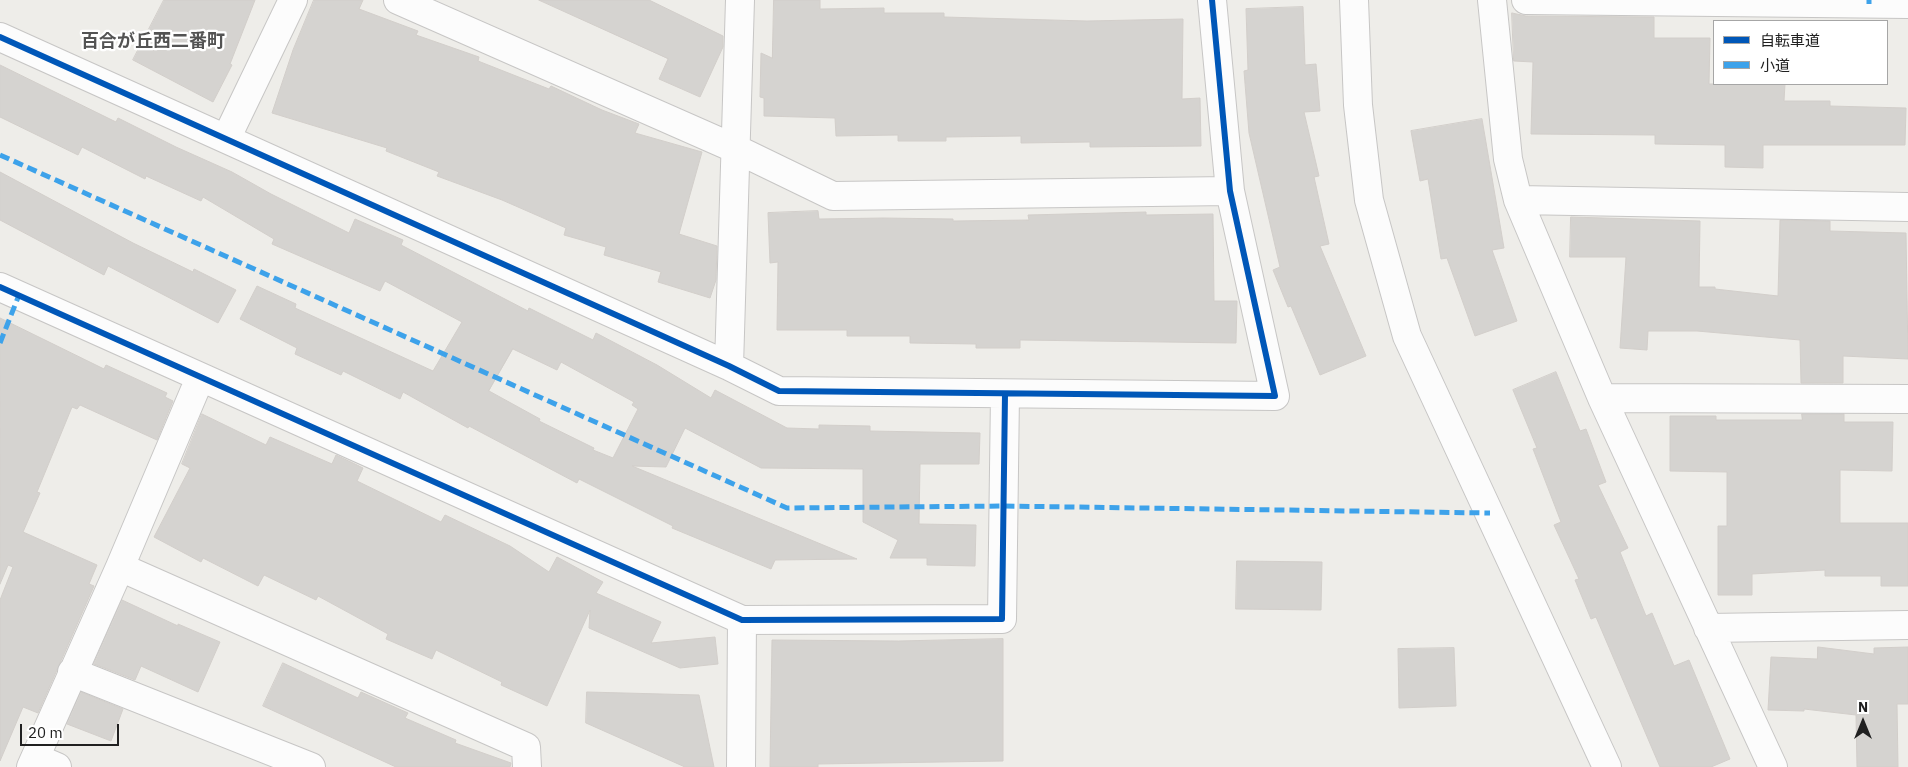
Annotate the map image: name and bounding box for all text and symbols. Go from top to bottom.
legend [1713,20,1888,85]
district label: 百合が丘西二番町 [81,31,225,53]
text: 自転車道 [1760,31,1820,50]
text: 小道 [1760,56,1790,75]
north arrow [1838,697,1888,747]
text: N [1858,698,1868,716]
scale bar [22,714,121,746]
text: 20 m [28,723,63,742]

